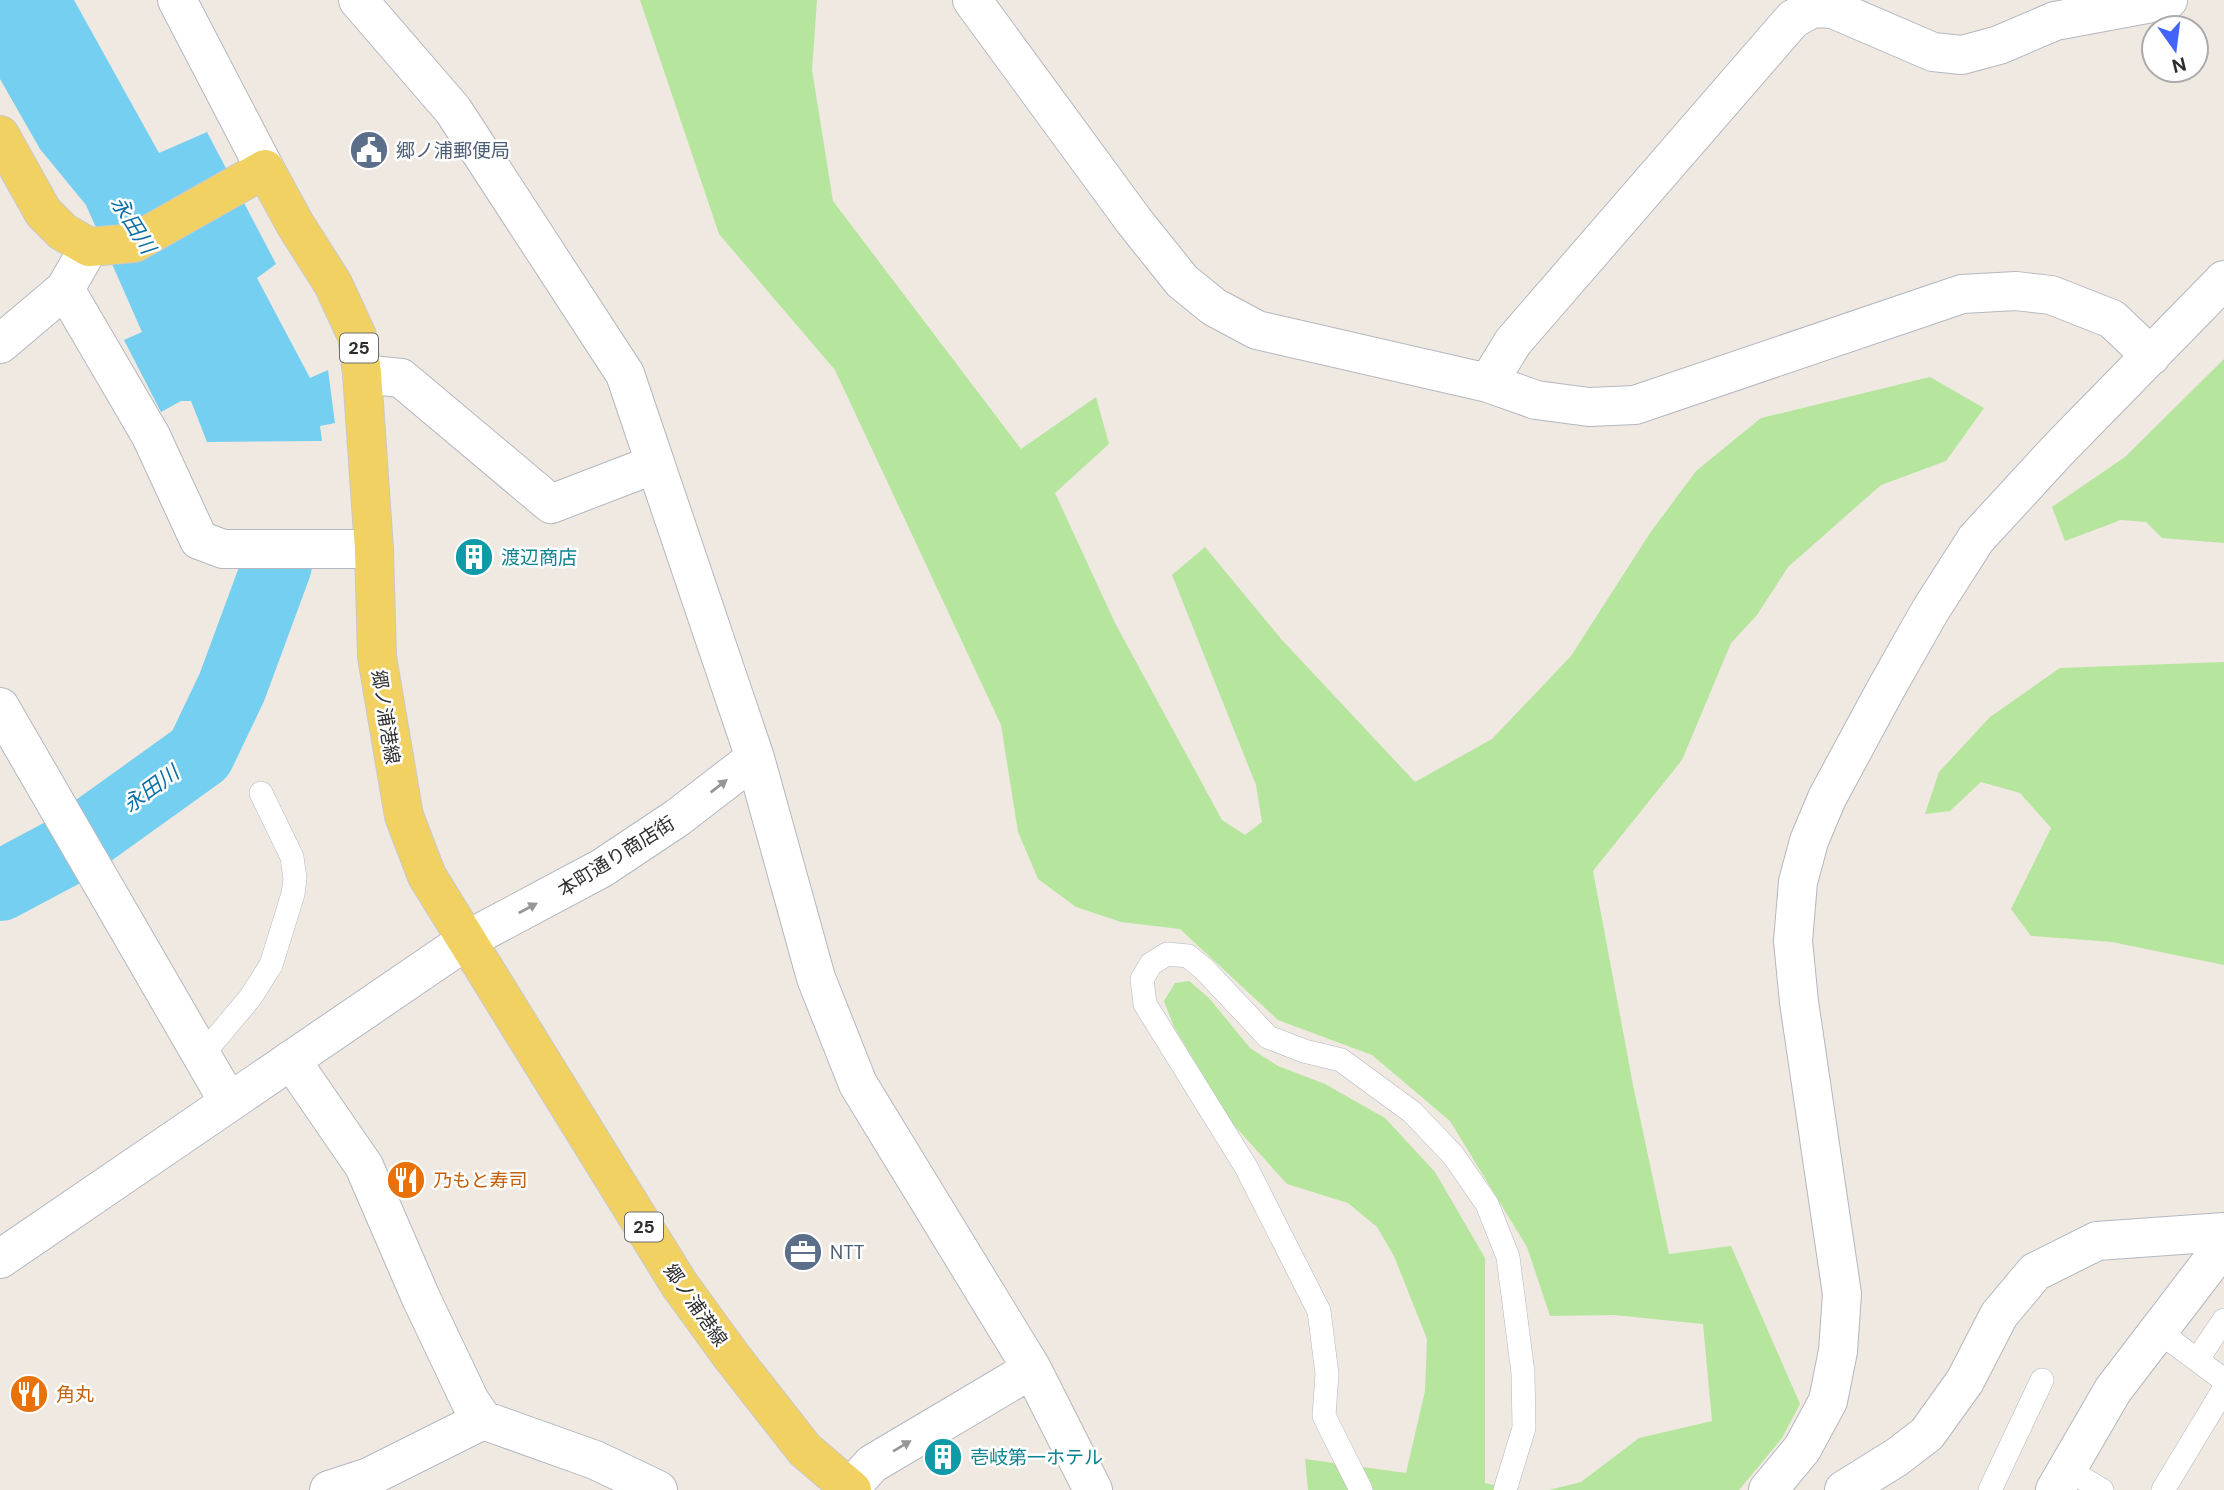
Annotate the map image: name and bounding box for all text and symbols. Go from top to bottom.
north arrow [2140,14,2210,84]
text: N [2169,51,2189,79]
public building icon: 郷ノ浦郵便局 [348,129,390,171]
place label: 郷ノ浦郵便局 [396,138,510,163]
water label: 永田川 [104,191,163,261]
road number: 25 [340,334,378,362]
building icon: 渡辺商店 [453,536,495,578]
place label: 渡辺商店 [501,545,577,570]
street label: 郷ノ浦港線 [366,668,405,766]
water label: 永田川 [117,758,186,819]
one-way arrow [710,779,728,793]
street label: 本町通り商店街 [553,811,679,902]
one-way arrow [518,902,537,914]
restaurant icon: 乃もと寿司 [385,1159,427,1201]
place label: 乃もと寿司 [433,1168,528,1193]
road number: 25 [625,1212,663,1242]
office icon: NTT [782,1231,824,1273]
place label: NTT [830,1240,865,1265]
street label: 郷ノ浦港線 [658,1259,733,1351]
restaurant icon: 角丸 [8,1373,50,1415]
place label: 角丸 [56,1382,94,1407]
building icon: 壱岐第一ホテル [922,1436,964,1478]
one-way arrow [893,1439,912,1452]
place label: 壱岐第一ホテル [970,1445,1103,1470]

